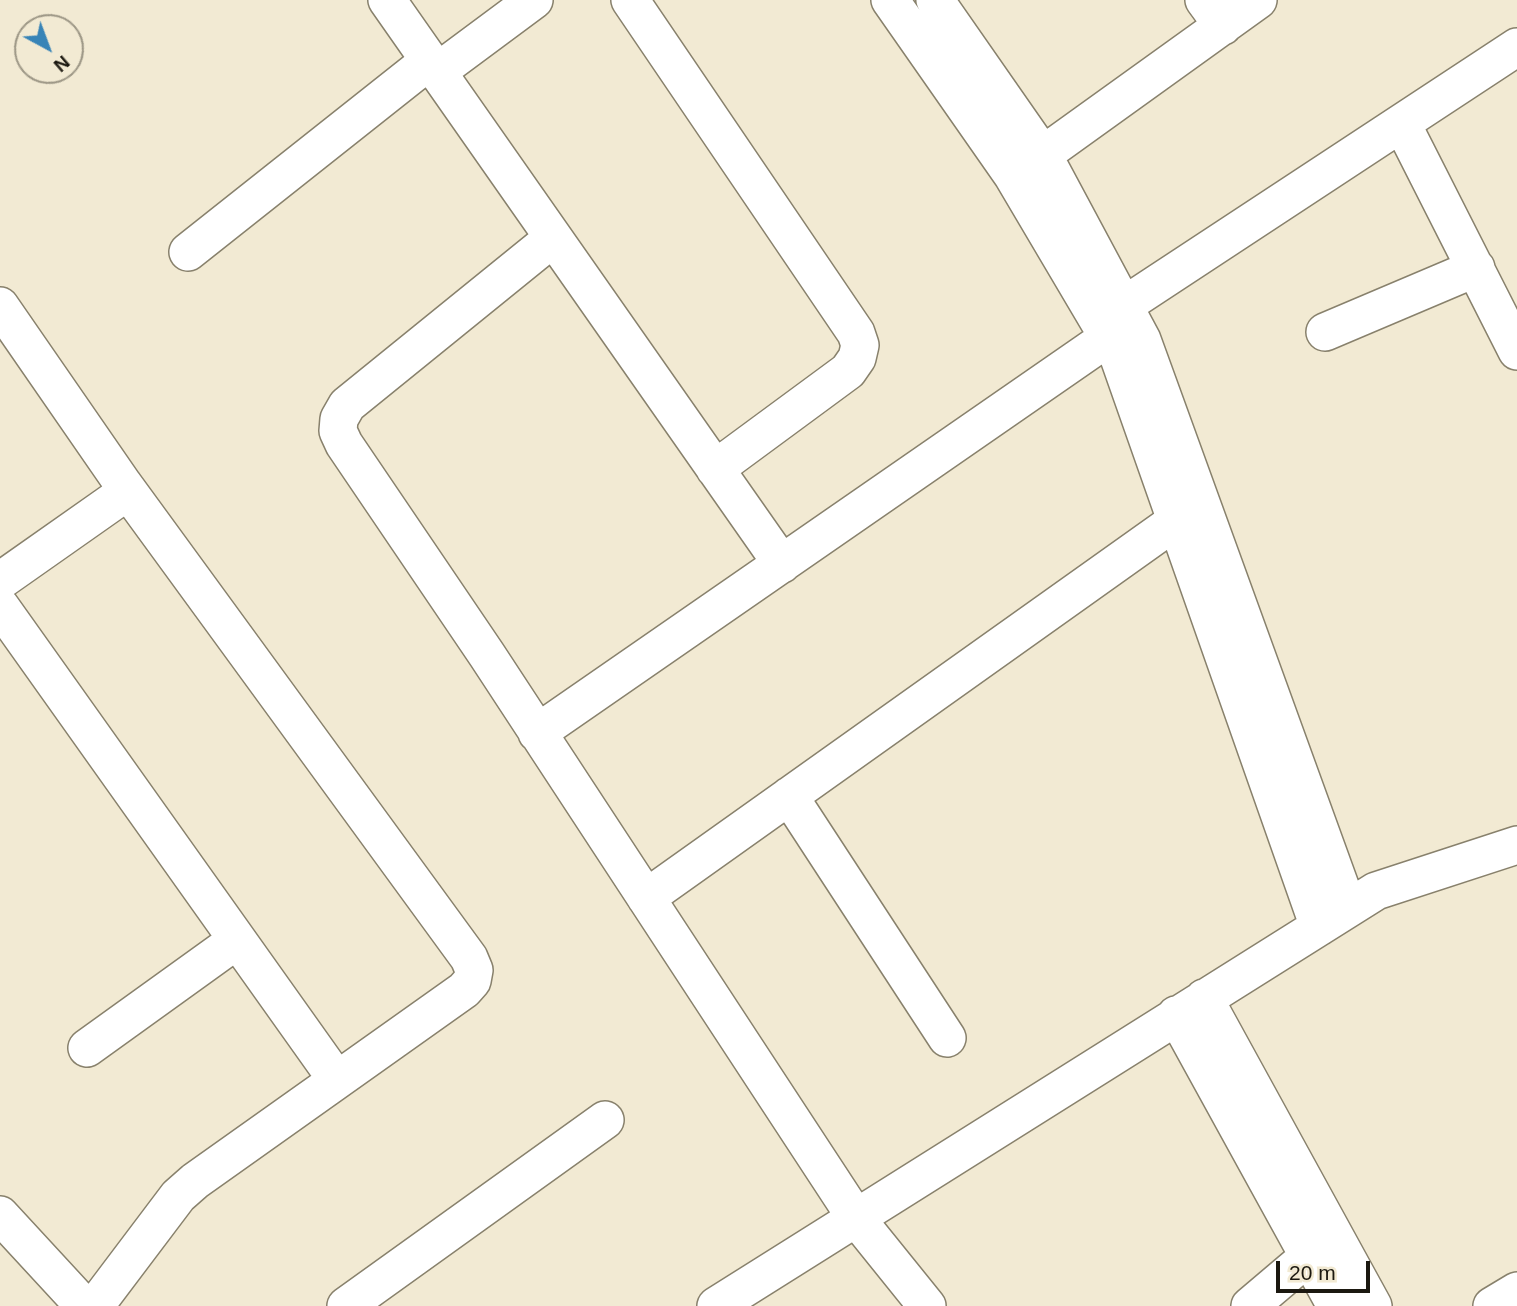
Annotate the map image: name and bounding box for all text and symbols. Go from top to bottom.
north arrow [14,14,84,84]
text: N [50,51,74,76]
scale bar [1279,1246,1374,1290]
text: 20 m [1289,1261,1336,1284]

